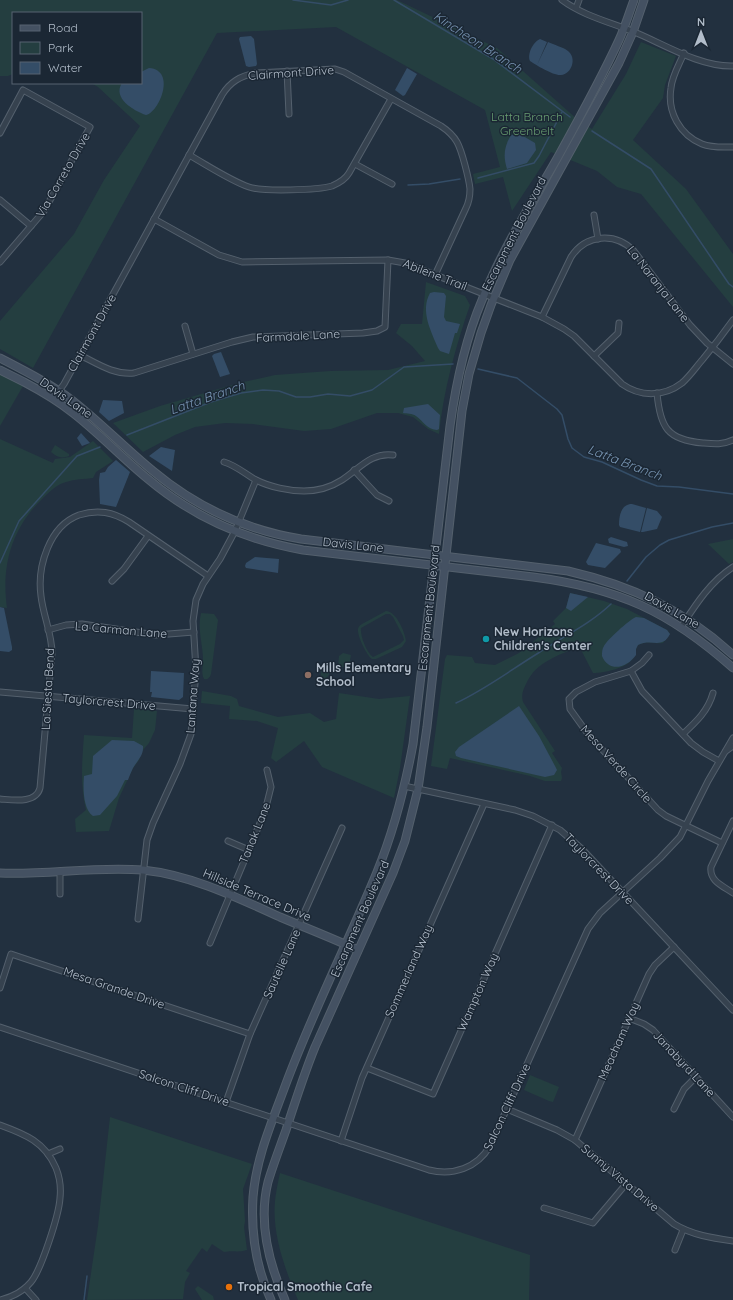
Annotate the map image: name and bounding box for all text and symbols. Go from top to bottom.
water label: Kincheon Branch [431,7,526,77]
legend [12,12,142,84]
north arrow [681,12,721,52]
text: N [697,15,705,29]
text: Road [48,20,78,35]
text: Park [48,40,73,55]
text: Water [48,60,83,75]
street label: Clairmont Drive [247,62,335,83]
park label: Latta Branch Greenbelt [491,109,563,138]
street label: Via Correto Drive [32,130,93,220]
street label: Escarpment Boulevard [478,174,549,293]
street label: La Naranja Lane [624,243,693,325]
street label: Abilene Trail [401,255,469,294]
street label: Clairmont Drive [64,291,119,374]
street label: Farmdale Lane [256,326,341,345]
street label: Davis Lane [37,374,96,421]
water label: Latta Branch [168,377,247,417]
water label: Latta Branch [586,441,665,484]
street label: Davis Lane [322,534,384,555]
street label: Escarpment Boulevard [414,544,443,672]
street label: Davis Lane [642,588,703,631]
street label: La Carman Lane [74,618,168,641]
place label: New Horizons Children's Center [494,624,592,653]
marker: New Horizons Children's Center [481,634,491,644]
street label: La Siesta Bend [38,648,57,730]
street label: Lantana Way [182,658,203,734]
place label: Mills Elementary School [316,660,411,689]
marker: Mills Elementary School [303,670,313,680]
street label: Taylorcrest Drive [62,690,157,713]
street label: Mesa Verde Circle [577,722,655,806]
street label: Tanak Lane [235,800,274,866]
street label: Taylorcrest Drive [561,830,637,908]
street label: Escarpment Boulevard [327,858,392,980]
street label: Hillside Terrace Drive [201,865,314,924]
street label: Sommerland Way [381,922,436,1020]
street label: Sautelle Lane [260,927,304,1001]
street label: Wampton Way [454,950,501,1033]
street label: Mesa Grande Drive [62,963,167,1012]
street label: Meacham Way [595,999,643,1082]
street label: Janabyrd Lane [650,1028,719,1100]
street label: Salcon Cliff Drive [480,1061,533,1153]
street label: Salcon Cliff Drive [137,1066,232,1109]
street label: Sunny Vista Drive [578,1141,663,1215]
place label: Tropical Smoothie Cafe [237,1279,372,1294]
marker: Tropical Smoothie Cafe [224,1282,234,1292]

